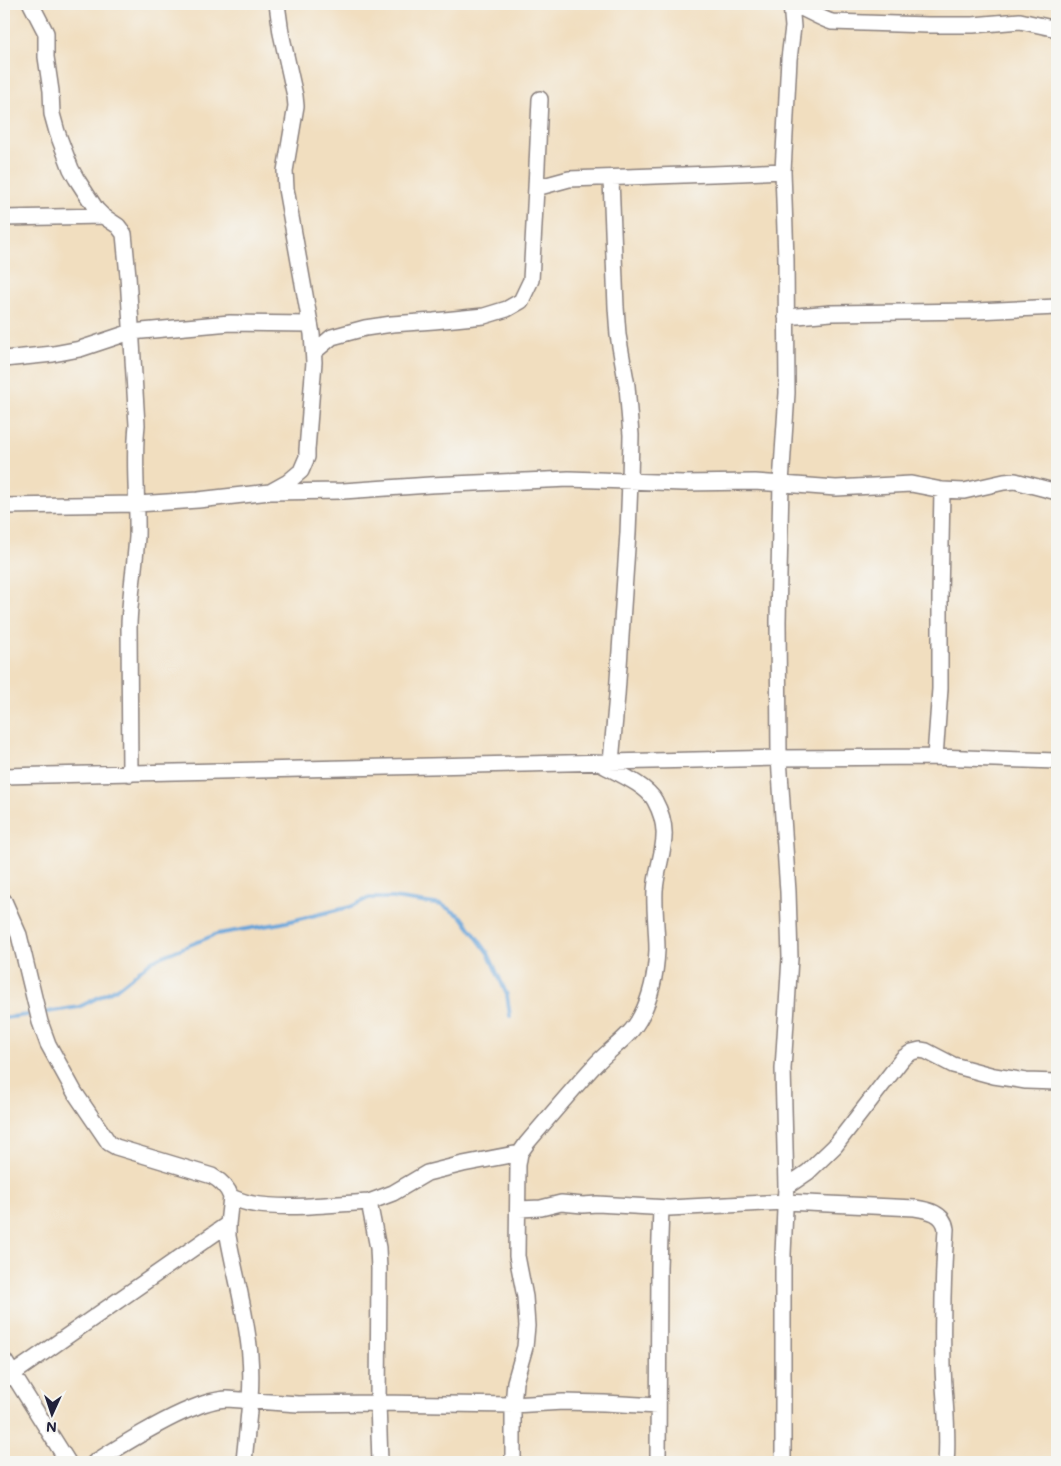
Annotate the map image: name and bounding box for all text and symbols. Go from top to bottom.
north arrow [28,1388,78,1438]
text: N [45,1418,57,1437]

